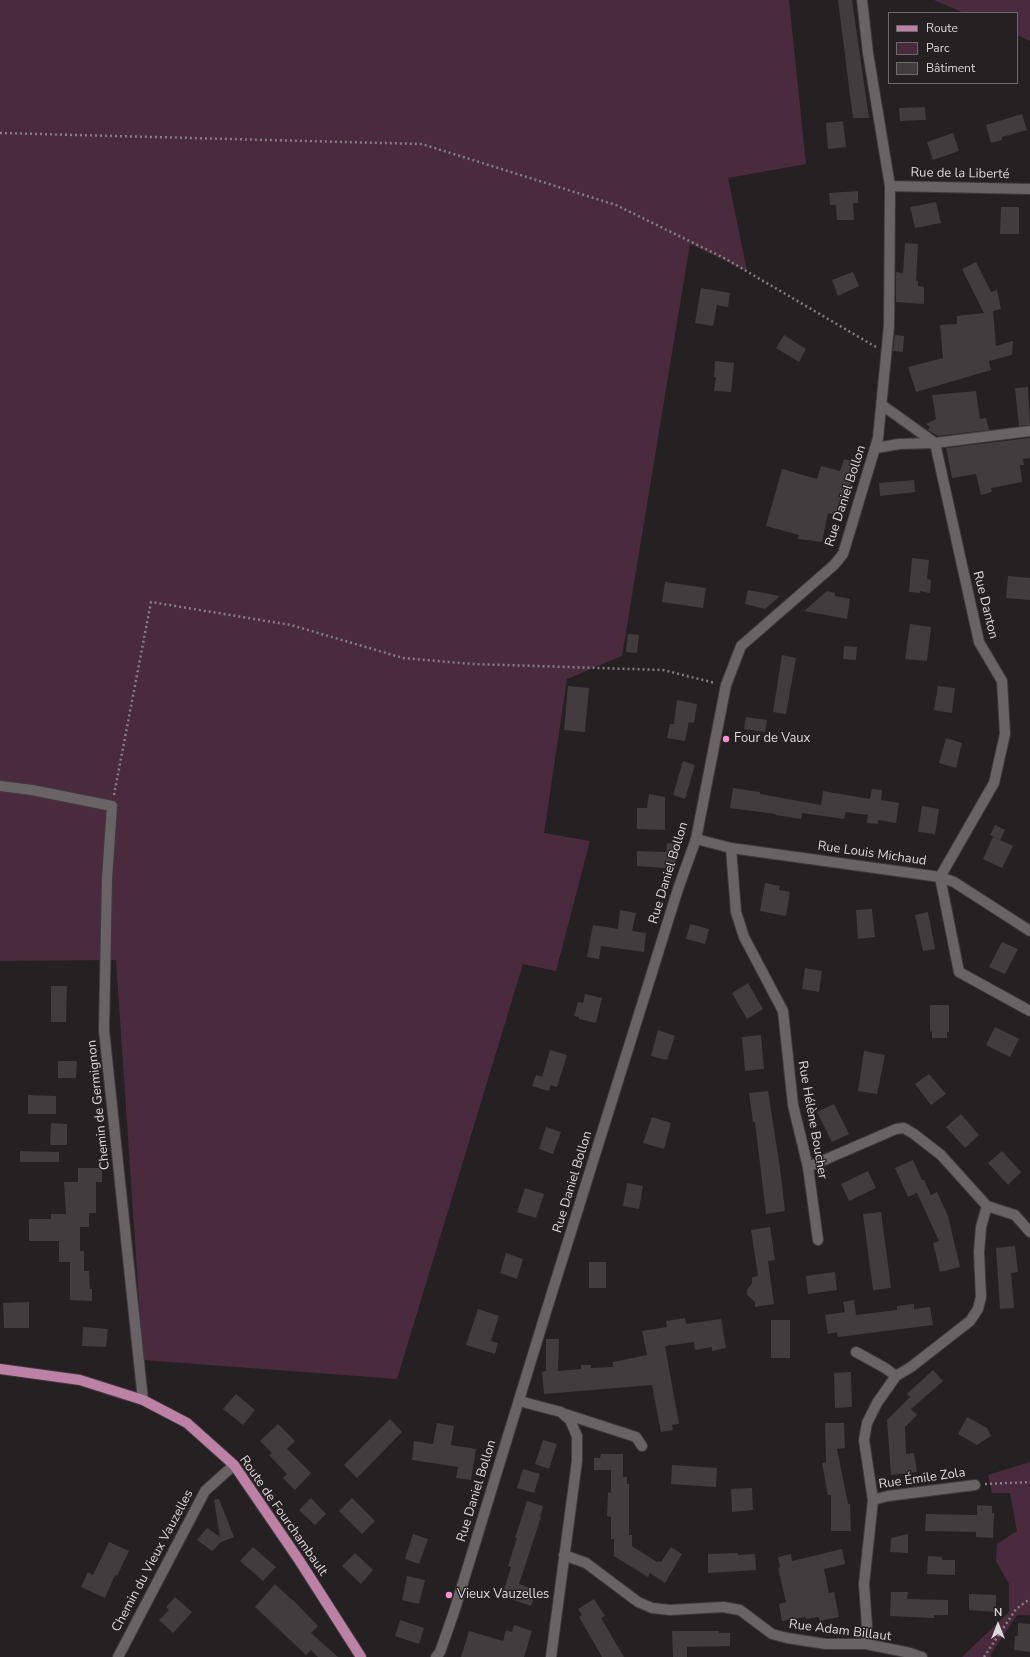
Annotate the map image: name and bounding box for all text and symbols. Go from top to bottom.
legend [888,12,1018,84]
text: Route [926,20,958,36]
text: Parc [926,40,949,56]
text: Bâtiment [926,60,975,76]
street label: Rue de la Liberté [910,165,1010,183]
street label: Rue Daniel Bollon [822,443,870,549]
street label: Rue Danton [969,570,1001,640]
place label: Four de Vaux [734,731,810,747]
marker: Four de Vaux [721,734,731,744]
street label: Rue Daniel Bollon [646,820,692,926]
street label: Rue Louis Michaud [817,839,927,869]
street label: Chemin de Germignon [84,1039,114,1171]
street label: Rue Hélène Boucher [794,1060,830,1180]
street label: Rue Daniel Bollon [550,1129,596,1235]
street label: Rue Daniel Bollon [454,1438,500,1544]
street label: Route de Fourchambault [236,1453,330,1579]
street label: Rue Émile Zola [878,1465,966,1493]
street label: Chemin du Vieux Vauzelles [109,1487,197,1635]
place label: Vieux Vauzelles [457,1587,549,1603]
marker: Vieux Vauzelles [444,1590,454,1600]
north arrow [978,1605,1018,1645]
text: N [994,1605,1002,1620]
street label: Rue Adam Billaut [788,1617,892,1645]

